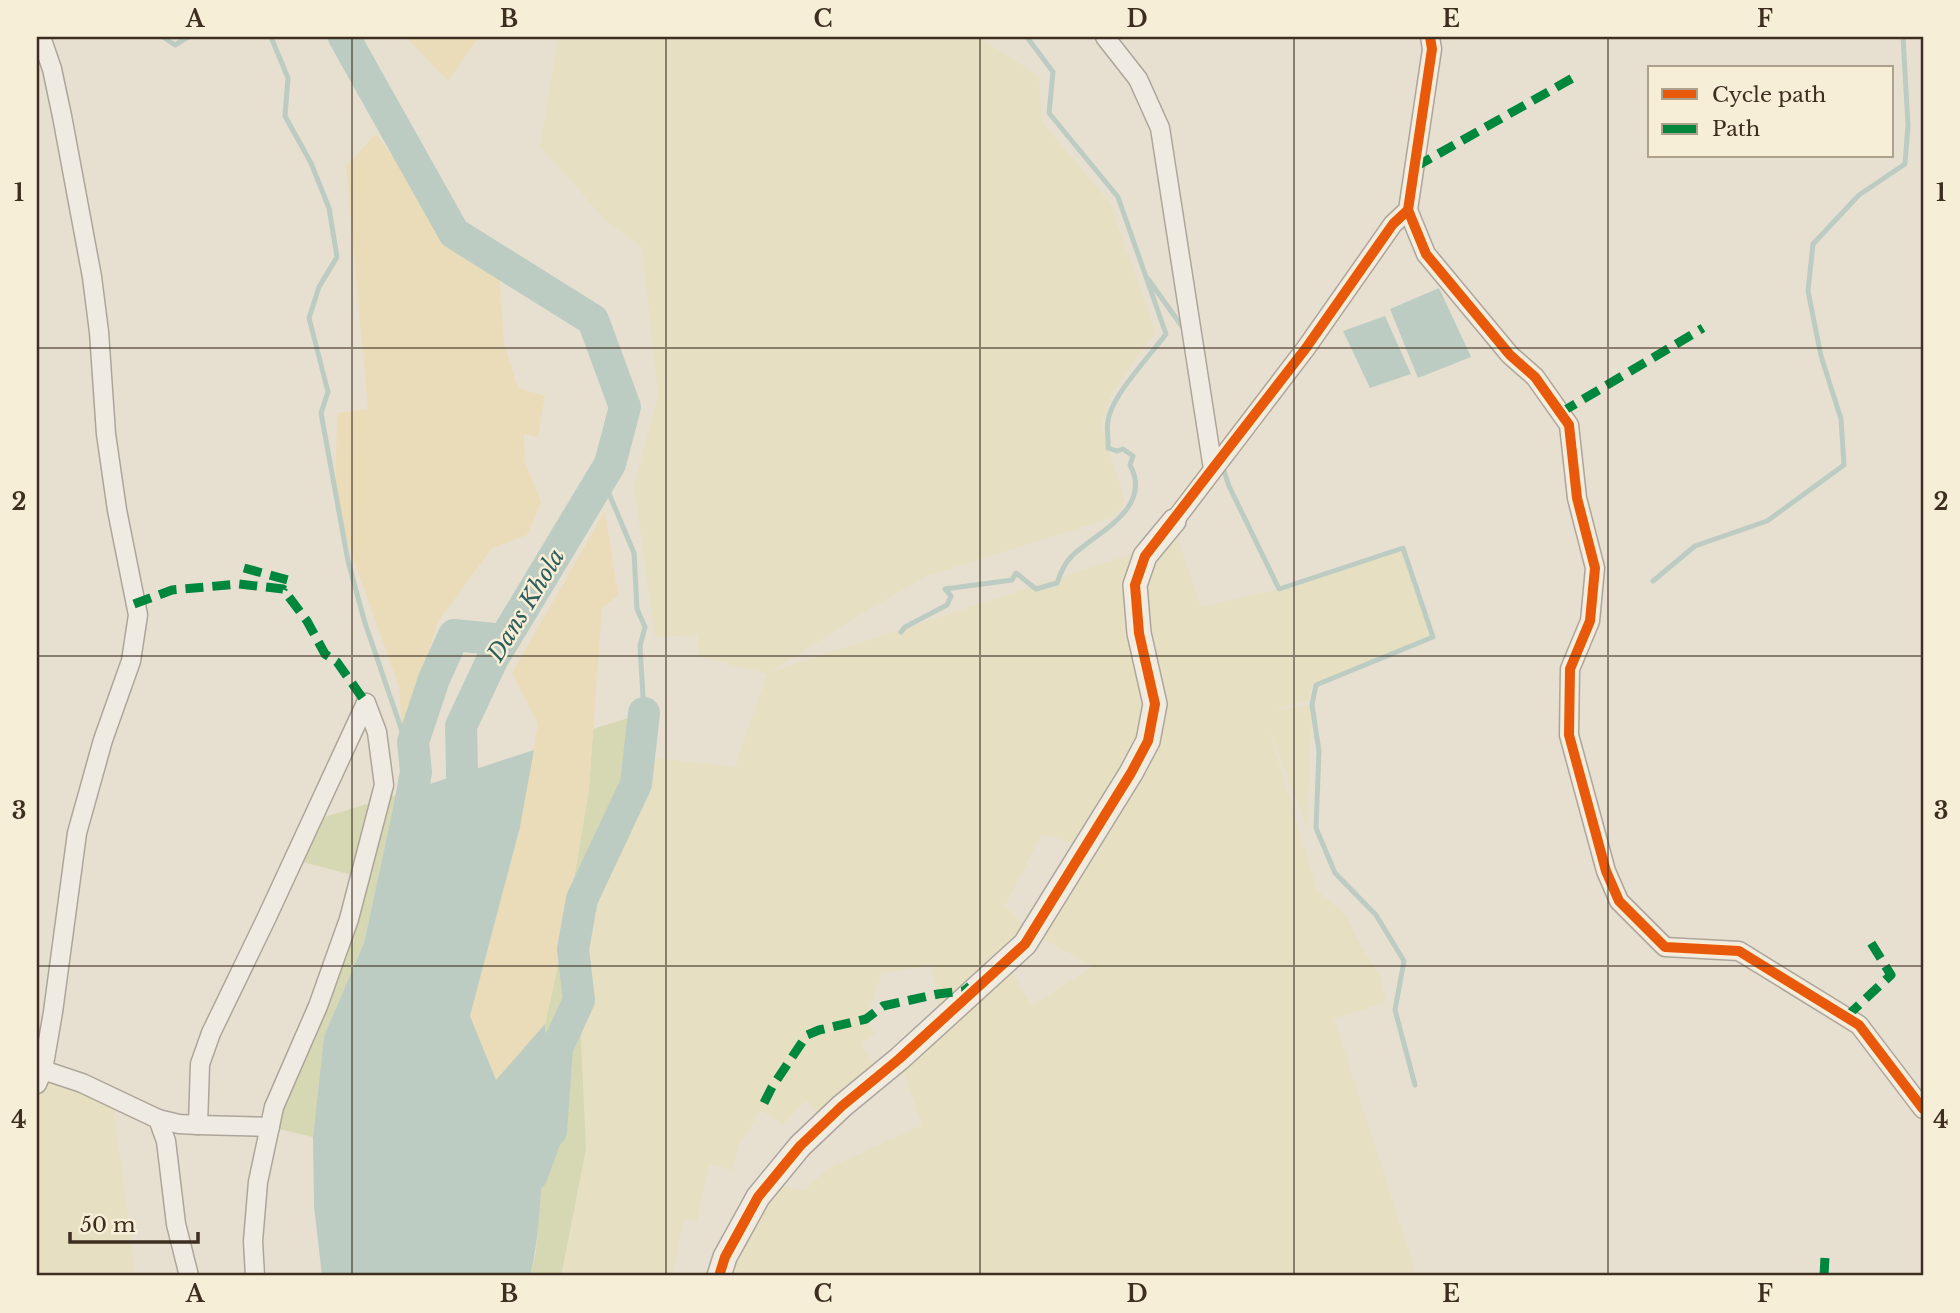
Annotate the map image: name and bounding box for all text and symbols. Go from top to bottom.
text: A [185,5,206,33]
text: B [500,5,518,33]
text: C [814,5,832,33]
text: D [1126,5,1148,33]
text: E [1442,5,1460,33]
text: F [1757,5,1773,33]
legend [1648,66,1894,158]
text: Cycle path [1712,82,1826,108]
text: Path [1712,116,1760,142]
text: 1 [14,179,24,207]
text: 1 [1936,179,1946,207]
text: 2 [12,488,26,516]
text: 2 [1934,488,1948,516]
water label: Dans Khola [481,544,570,667]
text: 3 [12,797,26,825]
text: 3 [1934,797,1948,825]
text: 4 [11,1106,27,1134]
text: 4 [1933,1106,1949,1134]
scale bar [70,1201,198,1245]
text: 50 m [80,1212,136,1238]
text: A [185,1280,206,1308]
text: B [500,1280,518,1308]
text: C [814,1280,832,1308]
text: D [1126,1280,1148,1308]
text: E [1442,1280,1460,1308]
text: F [1757,1280,1773,1308]

